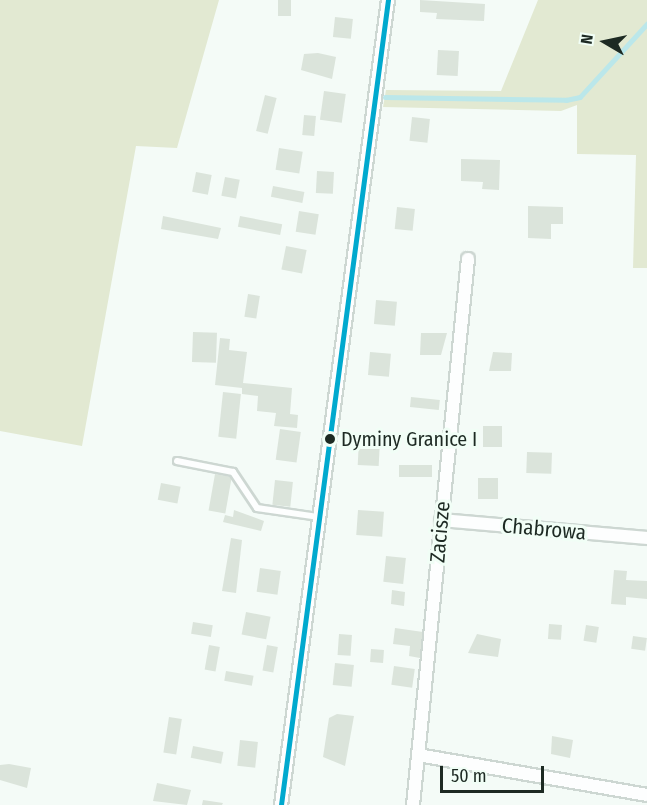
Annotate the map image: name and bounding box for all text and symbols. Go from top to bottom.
north arrow [575,12,635,72]
text: N [577,33,597,45]
place label: Dyminy Granice I [341,427,477,451]
marker: Dyminy Granice I [324,433,336,445]
street label: Zacisze [425,500,455,564]
street label: Chabrowa [501,513,587,545]
scale bar [443,754,546,792]
text: 50 m [451,765,487,787]

